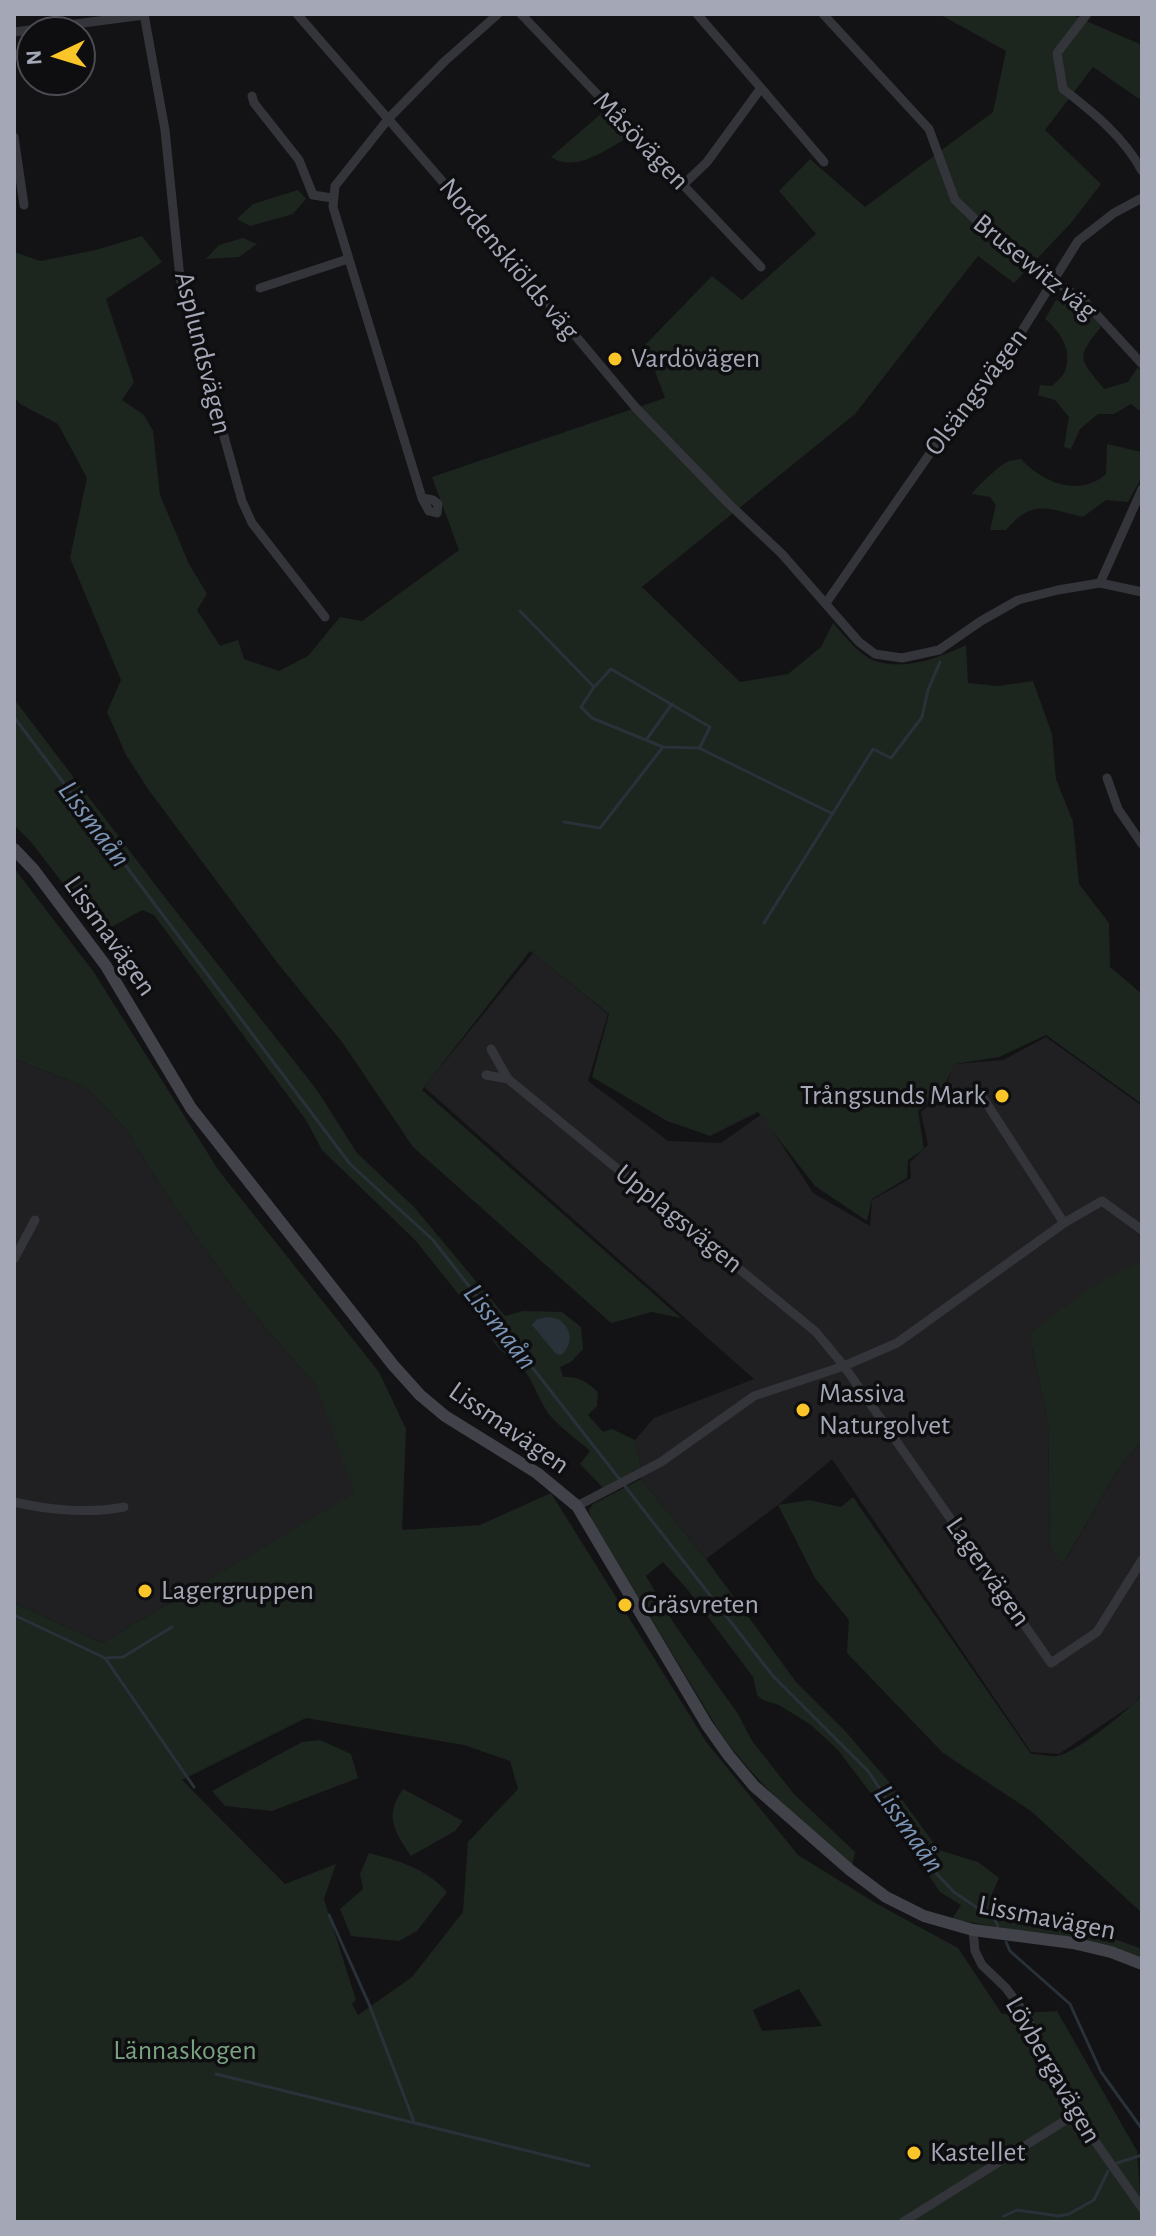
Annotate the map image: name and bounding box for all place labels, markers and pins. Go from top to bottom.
place label: Vardövägen [631,342,760,376]
marker: Vardövägen [606,350,624,368]
place label: Trångsunds Mark [800,1079,986,1113]
marker: Trångsunds Mark [993,1087,1011,1105]
place label: Massiva Naturgolvet [819,1377,950,1443]
marker: Massiva Naturgolvet [794,1401,812,1419]
place label: Lagergruppen [161,1574,314,1608]
marker: Lagergruppen [136,1582,154,1600]
place label: Gräsvreten [641,1588,759,1622]
marker: Gräsvreten [616,1596,634,1614]
place label: Kastellet [930,2136,1025,2170]
marker: Kastellet [905,2144,923,2162]

